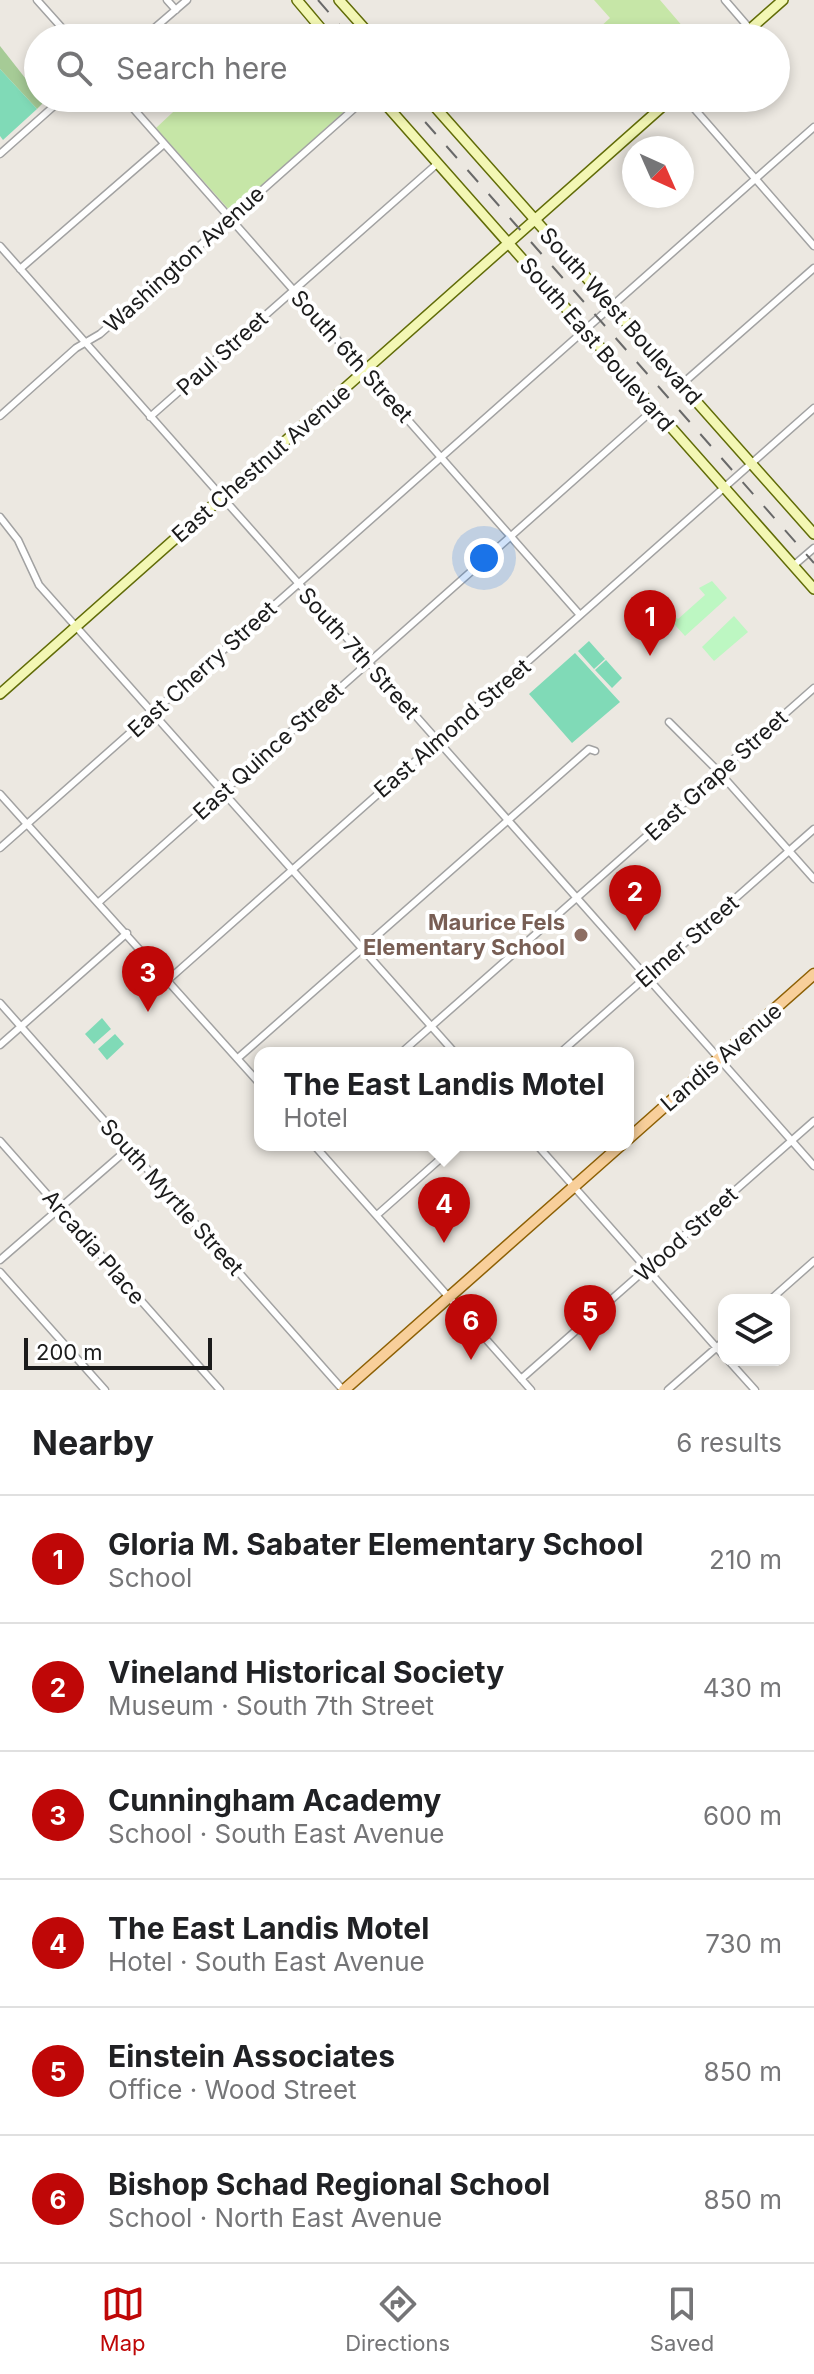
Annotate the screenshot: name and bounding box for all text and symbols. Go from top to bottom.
search box [24,24,790,112]
icon: search [52,46,96,90]
text: Search here [116,50,288,86]
north arrow [622,136,694,208]
street label: Washington Avenue [99,180,269,338]
street label: South West Boulevard [535,222,707,410]
street label: South East Boulevard [514,252,680,436]
street label: South 6th Street [286,285,418,427]
street label: Paul Street [171,306,273,400]
street label: East Chestnut Avenue [166,378,356,548]
your location [464,538,504,578]
street label: South 7th Street [293,582,425,724]
pin: 1 [624,590,676,656]
street label: East Cherry Street [123,596,281,742]
street label: East Almond Street [369,653,535,803]
street label: East Quince Street [188,677,348,825]
street label: East Grape Street [640,704,792,846]
pin: 2 [609,865,661,931]
street label: Elmer Street [630,889,744,993]
place label: Maurice Fels Elementary School [363,909,565,960]
marker: Maurice Fels Elementary School [572,926,590,944]
pin: 3 [122,946,174,1012]
street label: Landis Avenue [655,997,787,1117]
popup [254,1047,634,1151]
text: The East Landis Motel [283,1066,605,1102]
text: Hotel [283,1102,348,1133]
street label: South Myrtle Street [95,1113,249,1281]
pin: 4 [418,1177,470,1243]
street label: Wood Street [629,1181,743,1287]
street label: Arcadia Place [37,1185,151,1309]
pin: 5 [564,1285,616,1351]
pin: 6 [445,1294,497,1360]
map controls [718,1294,790,1366]
button: layers [718,1294,790,1366]
scale bar [24,1334,212,1370]
text: 200 m [36,1339,103,1365]
text: Nearby [32,1422,154,1463]
text: 6 results [676,1427,782,1458]
text: Gloria M. Sabater Elementary School [108,1526,643,1562]
text: 1 [52,1544,64,1575]
text: 210 m [709,1544,782,1575]
text: School [108,1562,192,1593]
text: Vineland Historical Society [108,1654,504,1690]
text: 2 [50,1672,66,1703]
text: 430 m [703,1672,782,1703]
text: Museum · South 7th Street [108,1690,434,1721]
text: Cunningham Academy [108,1782,441,1818]
text: 3 [50,1800,66,1831]
text: 600 m [703,1800,782,1831]
text: School · South East Avenue [108,1818,444,1849]
text: The East Landis Motel [108,1910,429,1946]
text: 4 [49,1928,67,1959]
text: 730 m [705,1928,782,1959]
text: Hotel · South East Avenue [108,1946,425,1977]
text: Einstein Associates [108,2038,395,2074]
text: 5 [50,2056,66,2087]
text: 850 m [704,2056,782,2087]
text: Office · Wood Street [108,2074,357,2105]
text: Bishop Schad Regional School [108,2166,550,2202]
text: 6 [50,2184,66,2215]
text: 850 m [704,2184,782,2215]
text: School · North East Avenue [108,2202,442,2233]
tab: Map [100,2282,146,2356]
tab: Directions [345,2282,450,2356]
tab: Saved [650,2282,714,2356]

